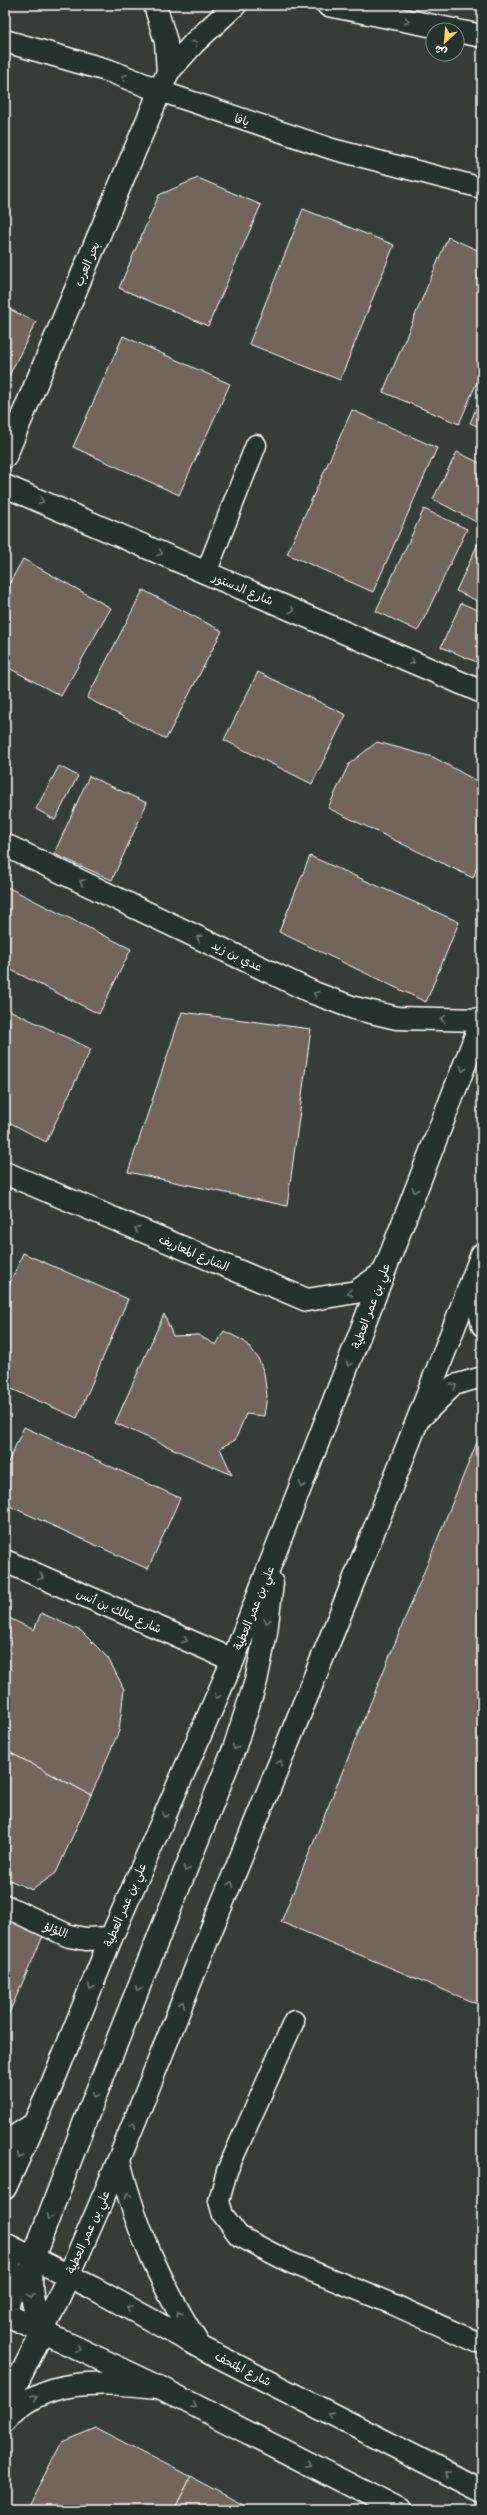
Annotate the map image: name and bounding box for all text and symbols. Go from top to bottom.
one-way arrow [404,16,410,24]
north arrow [425,22,465,62]
one-way arrow [190,40,198,48]
text: ش [433,41,450,59]
one-way arrow [121,73,128,81]
street label: يافا [232,111,251,131]
street label: بحر العرب [71,240,105,289]
one-way arrow [37,497,44,505]
one-way arrow [156,548,164,556]
street label: شارع الدستور [209,570,275,610]
one-way arrow [288,605,296,613]
one-way arrow [407,657,415,665]
one-way arrow [79,879,86,887]
one-way arrow [196,935,203,943]
street label: عدي بن زيد [209,938,265,976]
one-way arrow [313,991,321,999]
one-way arrow [440,1015,446,1023]
one-way arrow [459,1065,467,1072]
one-way arrow [412,1186,420,1193]
one-way arrow [134,1225,141,1233]
street label: الشارع المعاريف [156,1232,231,1276]
street label: علي بن عمر العطية [349,1262,397,1352]
one-way arrow [347,1289,353,1297]
one-way arrow [345,1360,354,1367]
one-way arrow [450,1384,457,1391]
one-way arrow [298,1481,306,1488]
street label: علي بن عمر العطية [231,1564,281,1654]
one-way arrow [37,1572,44,1580]
street label: شارع مالك بن أنس [73,1586,164,1638]
one-way arrow [263,1618,272,1624]
one-way arrow [181,1635,189,1643]
one-way arrow [214,1691,222,1699]
one-way arrow [231,1743,239,1750]
one-way arrow [275,1760,283,1767]
one-way arrow [162,1810,170,1818]
street label: علي بن عمر العطية [101,1861,153,1951]
one-way arrow [183,1865,191,1872]
one-way arrow [226,1880,234,1887]
street label: اللؤلؤ [40,1919,70,1943]
one-way arrow [88,1983,96,1991]
one-way arrow [134,1986,142,1993]
one-way arrow [177,2001,185,2008]
one-way arrow [92,2092,100,2099]
one-way arrow [128,2121,136,2129]
one-way arrow [16,2152,24,2159]
street label: علي بن عمر العطية [63,2188,116,2277]
one-way arrow [124,2192,132,2198]
one-way arrow [45,2213,53,2220]
one-way arrow [27,2293,36,2299]
one-way arrow [126,2305,133,2312]
one-way arrow [177,2311,184,2318]
one-way arrow [74,2344,82,2352]
street label: شارع المتحف [212,2349,273,2391]
one-way arrow [31,2394,38,2402]
one-way arrow [189,2400,197,2408]
one-way arrow [328,2412,336,2420]
one-way arrow [305,2459,313,2467]
one-way arrow [444,2471,451,2479]

